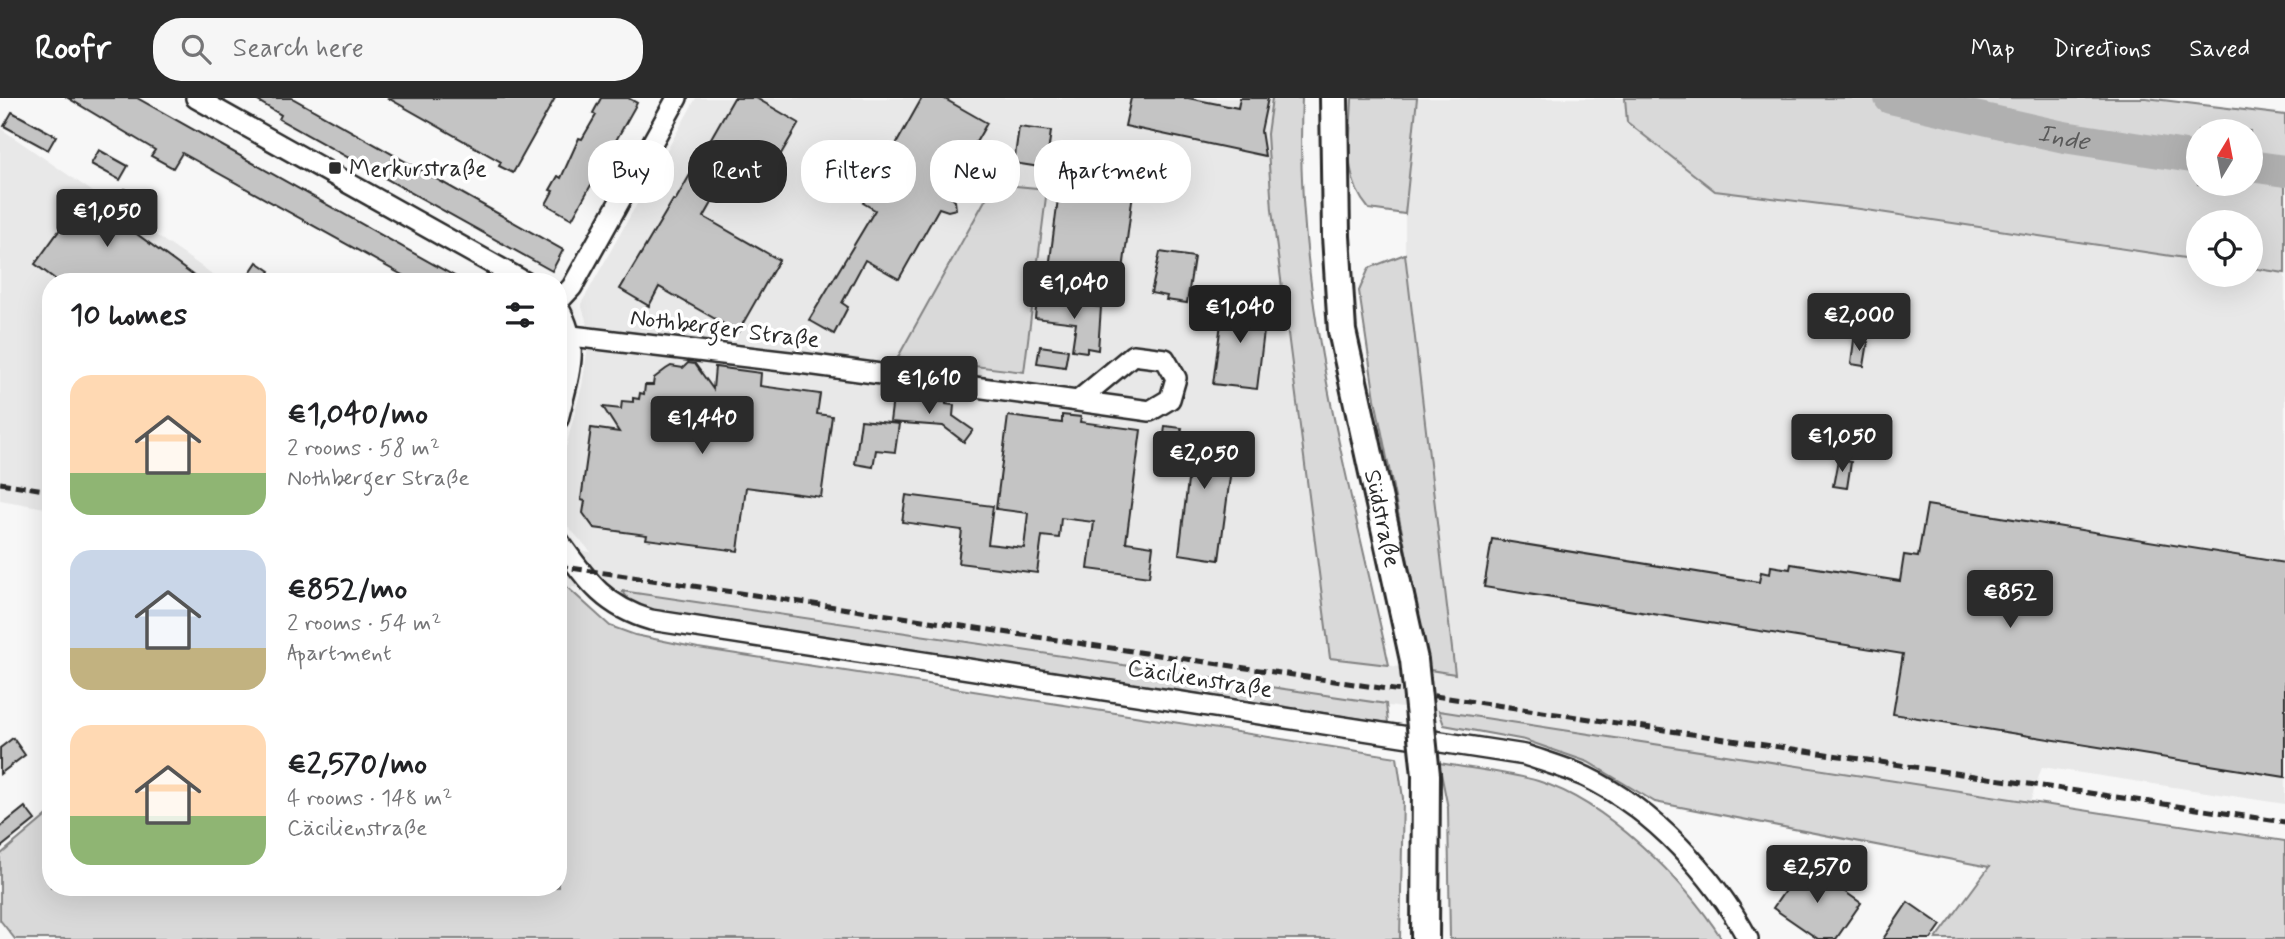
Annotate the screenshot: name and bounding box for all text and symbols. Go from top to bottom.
search box [153,18,643,81]
text: Roofr [35,27,111,71]
icon: search [177,30,215,68]
text: Search here [233,32,364,66]
text: Map [1971,34,2015,65]
text: Directions [2053,34,2151,65]
text: Saved [2189,34,2250,65]
water label: Inde [2034,117,2093,160]
north arrow [2186,119,2263,196]
map controls [2186,119,2263,287]
chip: Buy [588,140,674,203]
chip: Rent [688,140,787,203]
chip: Filters [801,140,916,203]
chip: New [930,140,1020,203]
chip: Apartment [1034,140,1191,203]
place label: Merkurstraße [349,154,487,185]
marker: Merkurstraße [327,160,343,176]
pin: €1,050 [50,190,164,249]
text: €1,050 [72,197,142,227]
button: locate [2186,210,2263,287]
pin: €1,040 [1017,262,1131,321]
text: €1,040 [1039,269,1109,299]
pin: €1,040 [1183,286,1297,345]
text: €1,040 [1205,293,1275,323]
pin: €2,000 [1802,294,1916,353]
text: 10 homes [70,296,187,335]
icon: filters [501,296,539,334]
text: €2,000 [1823,301,1895,331]
street label: Nothberger Straße [628,302,821,359]
pin: €1,610 [872,356,986,416]
text: €1,610 [897,364,961,394]
text: €1,040/mo [287,395,428,434]
pin: €1,440 [645,396,759,456]
icon: home [126,403,210,487]
text: €1,440 [667,404,737,434]
pin: €1,050 [1785,414,1899,474]
text: €1,050 [1807,422,1877,452]
pin: €2,050 [1147,432,1261,491]
text: 2 rooms · 58 m² [287,434,440,464]
text: €2,050 [1169,439,1239,469]
text: Nothberger Straße [287,464,470,494]
street label: Südstraße [1356,467,1407,571]
text: €852/mo [287,570,407,609]
pin: €852 [1969,570,2051,630]
icon: home [126,578,210,662]
text: €852 [1983,578,2037,608]
text: 2 rooms · 54 m² [287,609,441,639]
text: Apartment [287,639,392,669]
street label: Cäcilienstraße [1125,653,1275,706]
text: €2,570/mo [287,745,427,784]
icon: home [126,753,210,837]
text: 4 rooms · 148 m² [287,784,452,814]
text: Cäcilienstraße [287,814,427,844]
pin: €2,570 [1760,846,1874,905]
text: €2,570 [1782,853,1852,883]

